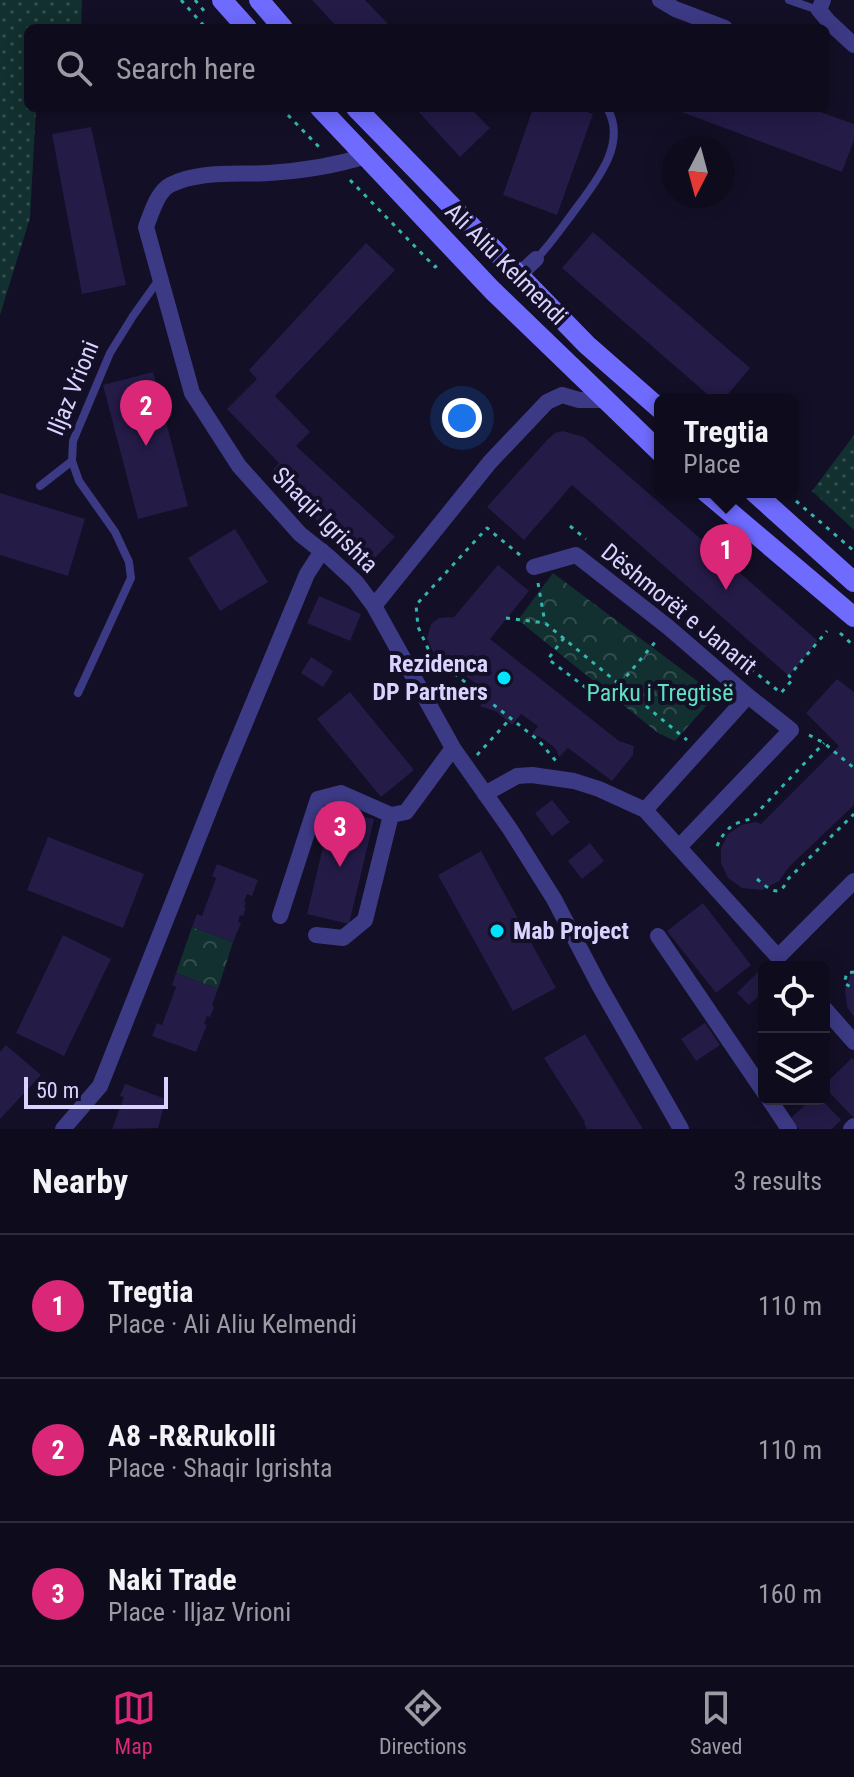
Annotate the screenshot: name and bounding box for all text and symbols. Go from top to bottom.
search box [24,24,830,112]
icon: search [52,46,96,90]
text: Search here [116,51,256,86]
north arrow [662,136,734,208]
street label: Ali Aliu Kelmendi [439,197,573,331]
street label: Iljaz Vrioni [41,337,105,439]
pin: 2 [120,380,172,446]
popup [654,394,798,498]
your location [442,398,482,438]
text: Tregtia [683,414,769,449]
text: Place [683,449,740,479]
street label: Shaqir Igrishta [266,461,384,579]
pin: 1 [700,524,752,590]
street label: Dëshmorët e Janarit [596,538,762,680]
place label: Rezidenca DP Partners [372,650,488,706]
marker: Rezidenca DP Partners [495,669,513,687]
park label: Parku i Tregtisë [586,679,734,707]
pin: 3 [314,801,366,867]
place label: Mab Project [513,917,629,945]
marker: Mab Project [488,922,506,940]
map controls [758,961,830,1105]
button: locate [758,961,830,1033]
button: layers [758,1033,830,1105]
scale bar [24,1073,168,1109]
text: 50 m [36,1078,79,1103]
text: Nearby [32,1161,128,1201]
text: 3 results [733,1166,822,1196]
text: Tregtia [108,1274,193,1309]
text: 1 [51,1291,65,1321]
text: 110 m [758,1291,822,1321]
text: Place · Ali Aliu Kelmendi [108,1309,357,1339]
text: A8 -R&Rukolli [108,1418,276,1453]
text: 2 [51,1435,65,1465]
text: 110 m [758,1435,822,1465]
text: Place · Shaqir Igrishta [108,1453,332,1483]
text: Naki Trade [108,1562,237,1597]
text: 3 [51,1579,65,1609]
text: 160 m [758,1579,822,1609]
text: Place · Iljaz Vrioni [108,1597,291,1627]
tab: Map [112,1686,156,1759]
tab: Directions [379,1686,467,1759]
tab: Saved [690,1686,742,1759]

